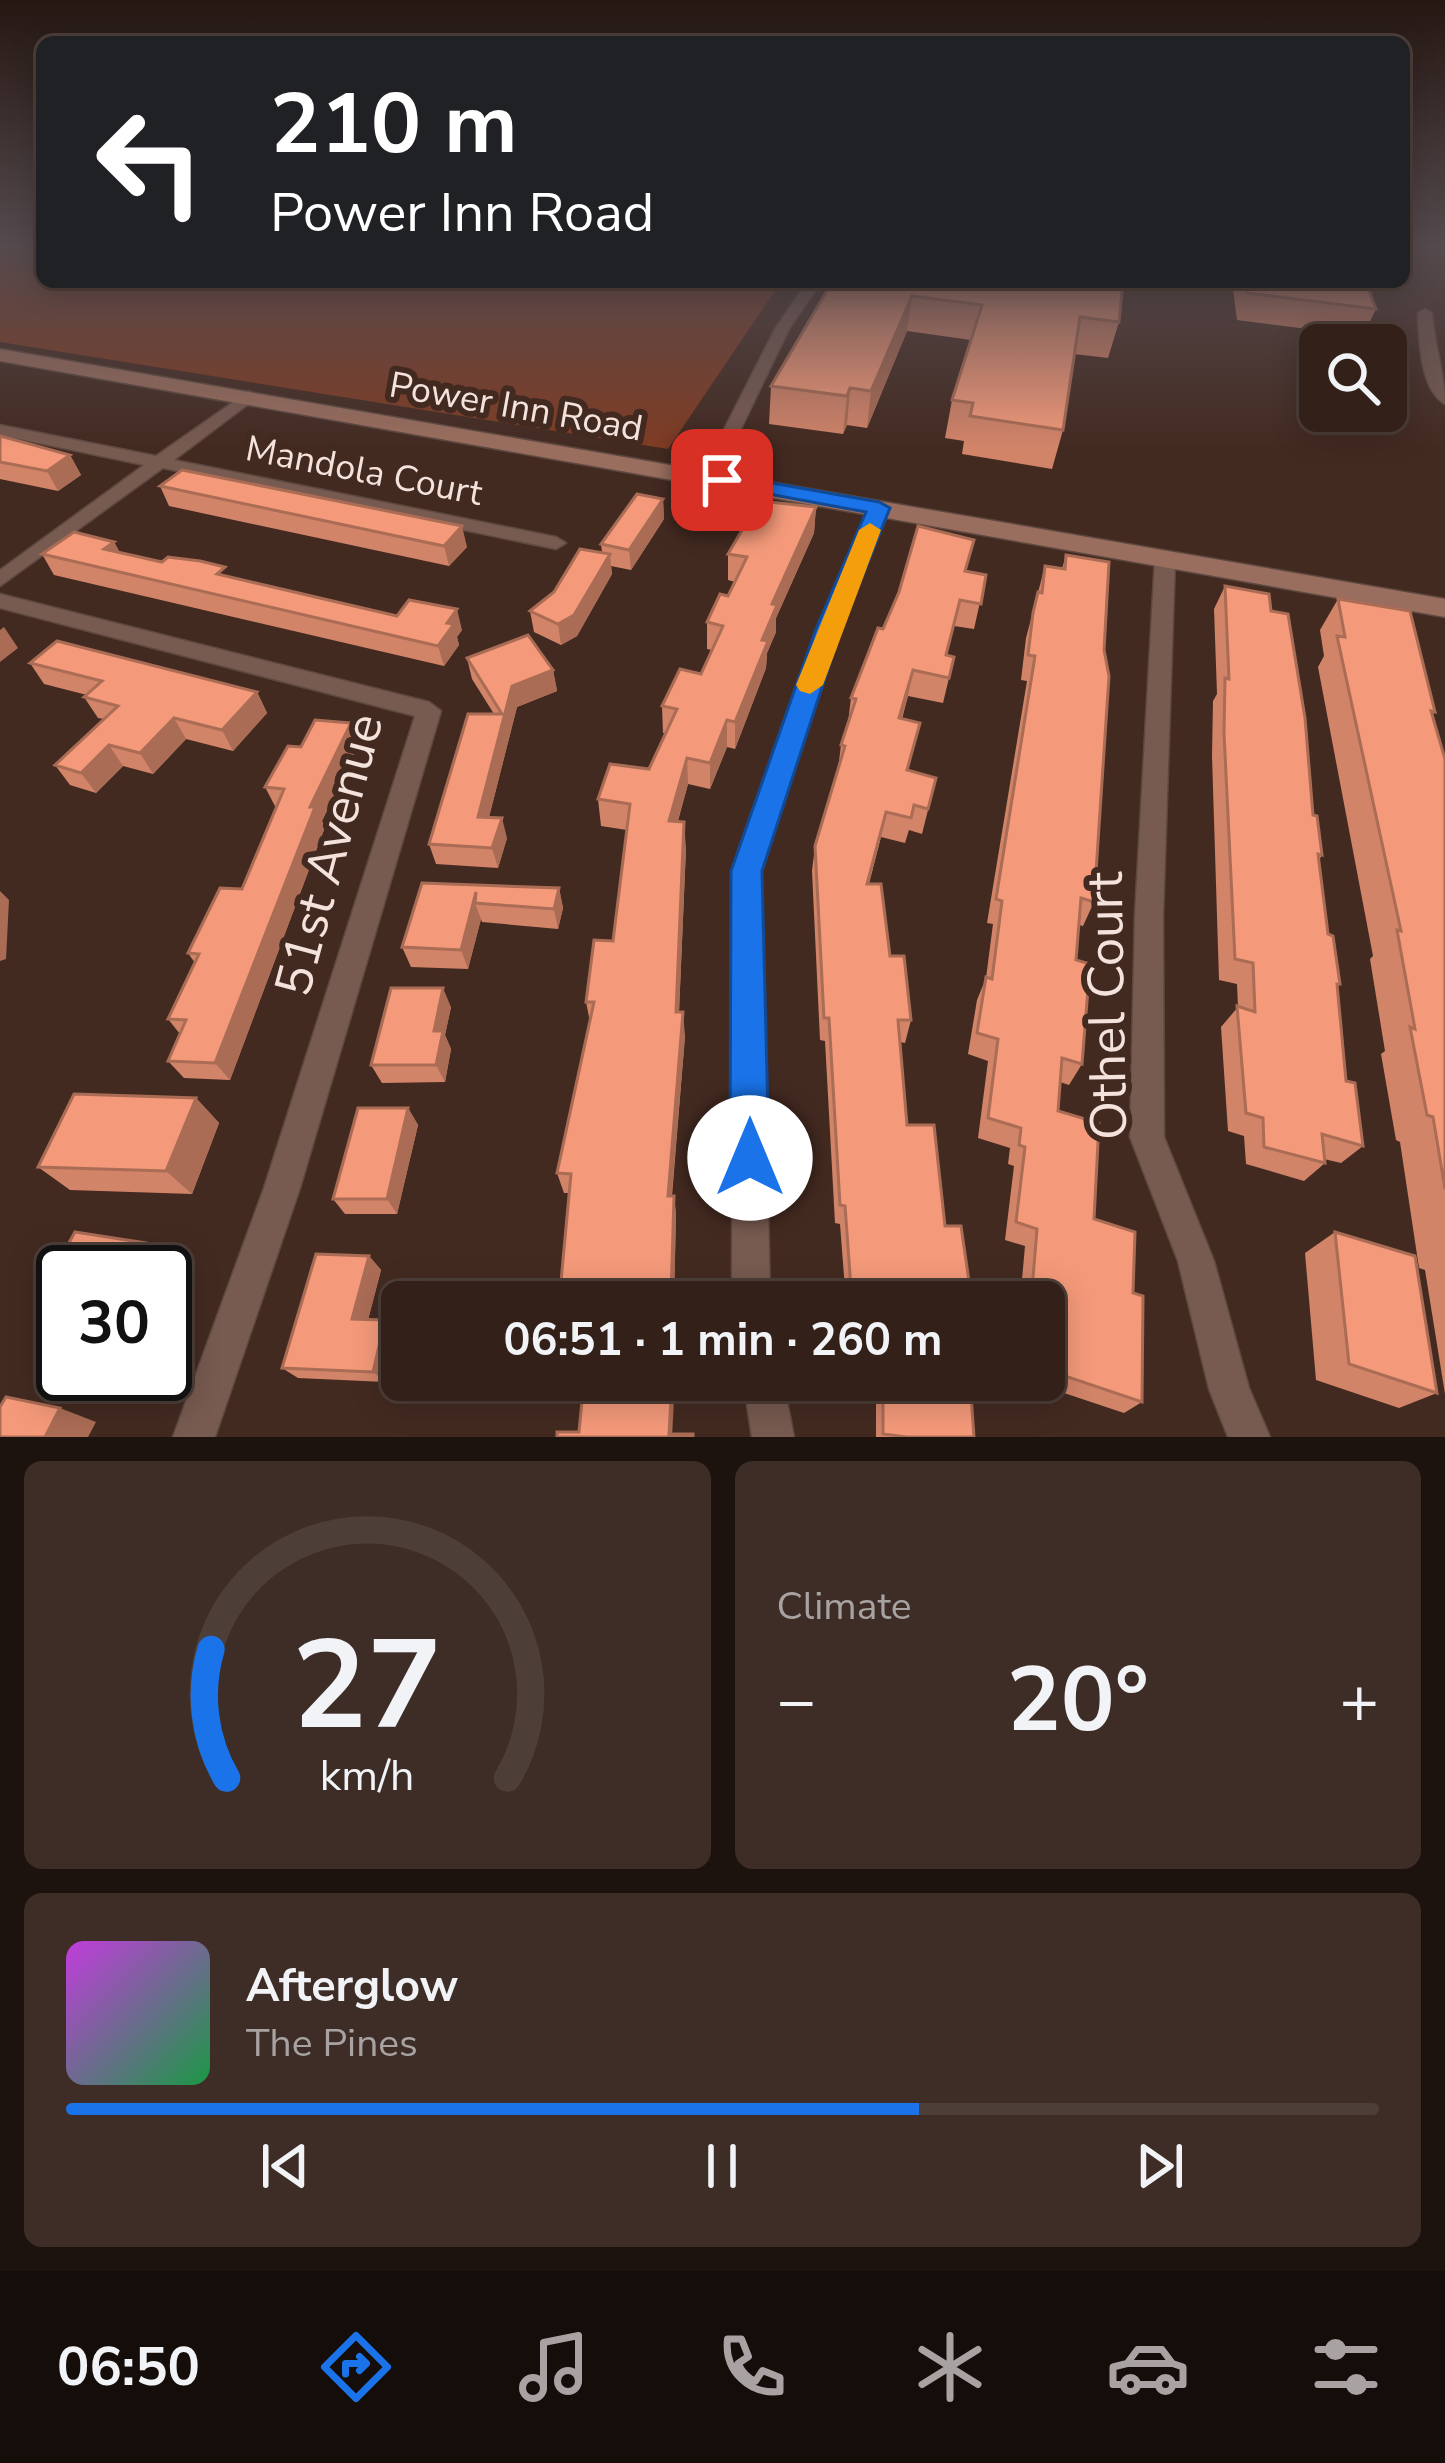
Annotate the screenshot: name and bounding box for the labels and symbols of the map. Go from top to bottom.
street label: Power Inn Road [386,361,646,453]
street label: Mandola Court [242,424,487,518]
pin [671,429,773,531]
street label: 51st Avenue [258,706,400,1004]
street label: Othel Court [1070,870,1144,1141]
position arrow [687,1095,813,1221]
speed limit sign: 30 [36,1245,192,1401]

